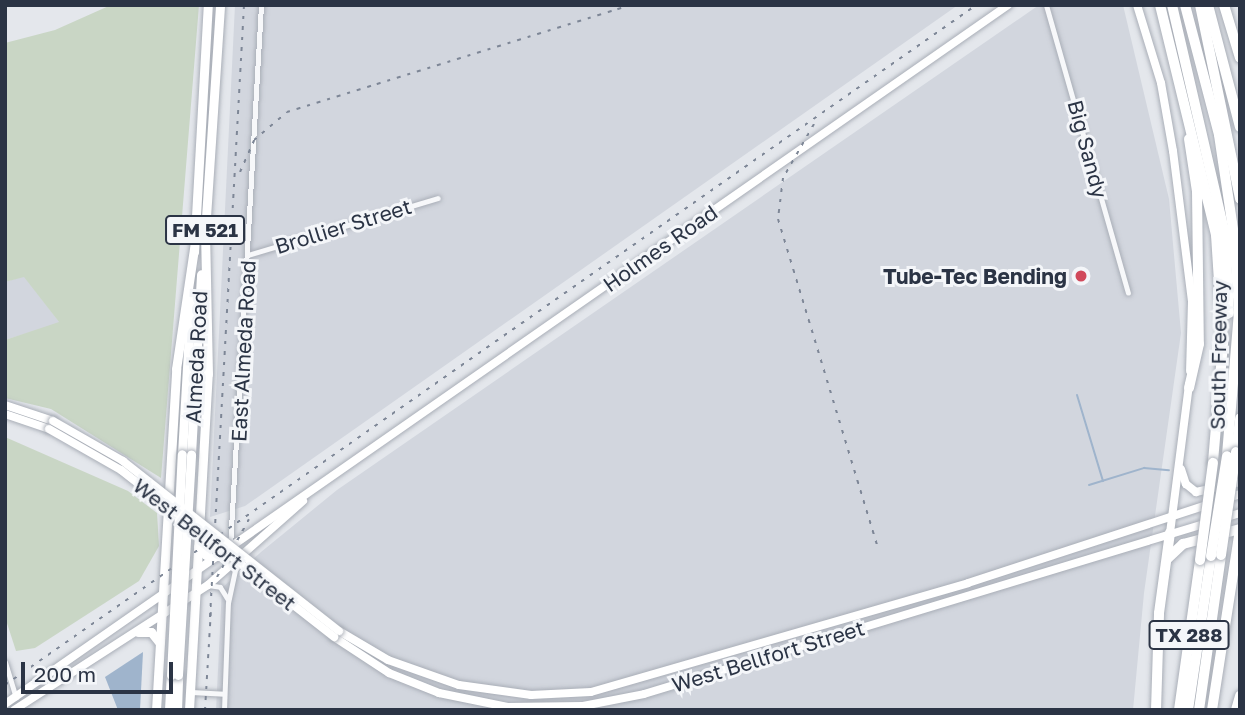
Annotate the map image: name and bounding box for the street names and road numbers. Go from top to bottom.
street label: Big Sandy [1063,97,1113,201]
street label: Brollier Street [272,193,414,259]
street label: Holmes Road [598,199,722,297]
road number: FM 521 [165,214,245,246]
street label: East Almeda Road [226,260,260,442]
street label: South Freeway [1204,280,1232,430]
street label: Almeda Road [180,290,212,424]
street label: West Bellfort Street [128,472,302,616]
street label: West Bellfort Street [669,615,867,697]
road number: TX 288 [1147,620,1231,650]

